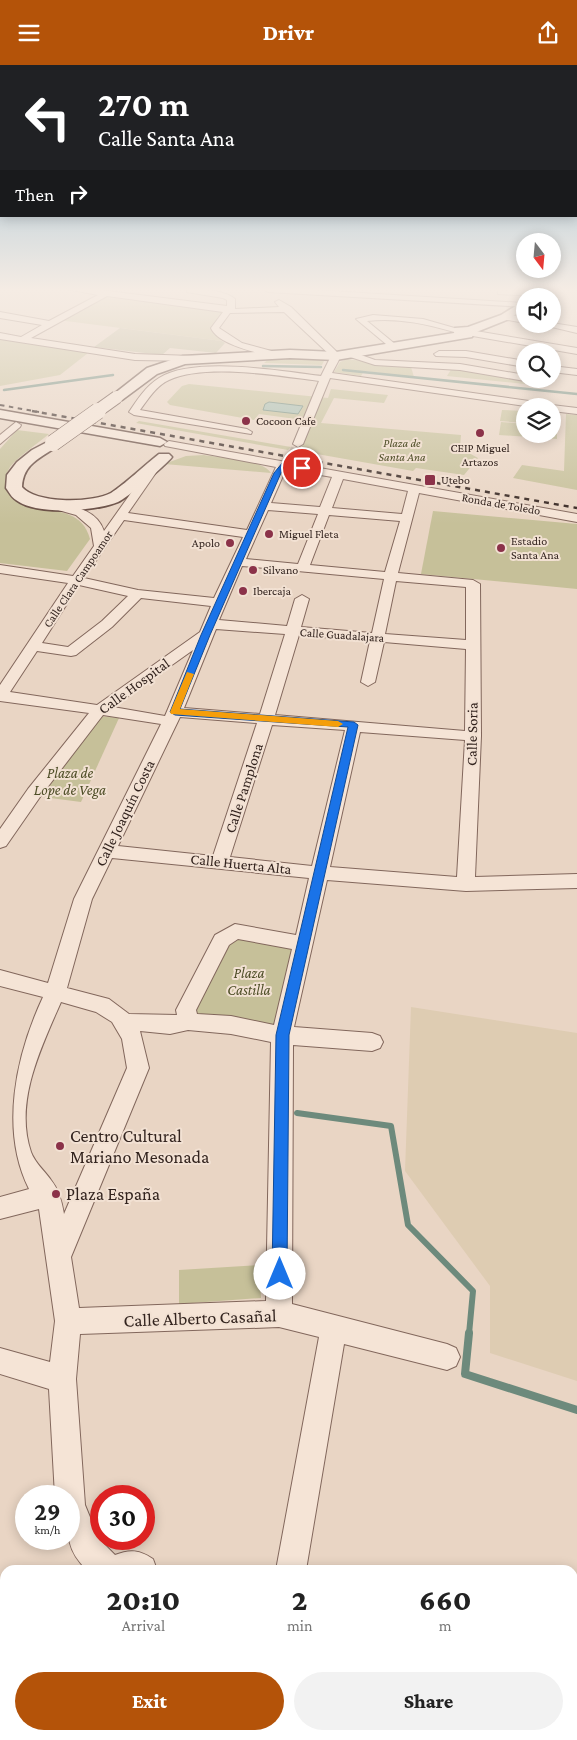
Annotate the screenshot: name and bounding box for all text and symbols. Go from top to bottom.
icon: menu [15,19,43,47]
icon: share [534,19,562,47]
text: Drivr [263,20,314,45]
icon: left [15,85,80,150]
text: 270 m [98,85,189,124]
text: Calle Santa Ana [98,126,235,151]
icon: right [64,180,92,208]
text: Then [15,184,54,205]
north arrow [516,233,561,277]
map controls [516,233,561,443]
button: sound [516,288,561,333]
button: search [516,343,561,388]
button: layers [516,398,561,443]
place label: Cocoon Cafe [256,414,316,428]
marker: Cocoon Cafe [240,415,252,427]
marker: CEIP Miguel Artazos [474,427,486,439]
park label: Plaza de Santa Ana [378,436,426,464]
place label: CEIP Miguel Artazos [450,441,510,469]
pin [281,447,323,489]
icon: arrive [288,454,316,482]
marker: Utebo [423,473,437,487]
place label: Utebo [441,473,470,487]
street label: Ronda de Toledo [461,490,541,518]
street label: Calle Clara Campoamor [40,527,116,630]
place label: Miguel Fleta [279,527,339,541]
marker: Miguel Fleta [263,528,275,540]
place label: Estadio Santa Ana [511,534,560,562]
place label: Apolo [192,536,220,550]
marker: Apolo [224,537,236,549]
marker: Estadio Santa Ana [495,542,507,554]
place label: Silvano [263,563,298,577]
marker: Silvano [247,564,259,576]
place label: Ibercaja [253,584,292,598]
marker: Ibercaja [237,585,249,597]
street label: Calle Guadalajara [299,625,385,645]
street label: Calle Hospital [95,655,173,718]
street label: Calle Soria [463,702,481,766]
street label: Calle Pamplona [222,741,267,835]
street label: Calle Joaquín Costa [92,757,159,869]
park label: Plaza de Lope de Vega [34,765,106,799]
street label: Calle Huerta Alta [190,851,292,877]
park label: Plaza Castilla [227,965,271,998]
place label: Centro Cultural Mariano Mesonada [70,1126,209,1167]
marker: Centro Cultural Mariano Mesonada [54,1140,66,1152]
place label: Plaza España [66,1184,160,1204]
marker: Plaza España [50,1188,62,1200]
position arrow [253,1247,305,1299]
street label: Calle Alberto Casañal [123,1305,277,1331]
speed limit sign: 30 [90,1485,155,1550]
text: 29 [34,1498,61,1525]
text: km/h [35,1523,60,1537]
text: 20:10 [107,1583,180,1616]
text: 2 [292,1583,308,1616]
text: 660 [419,1583,471,1616]
text: Arrival [122,1617,165,1634]
text: min [287,1617,313,1634]
text: m [439,1617,452,1634]
button: Exit [15,1672,284,1730]
button: Share [294,1672,563,1730]

